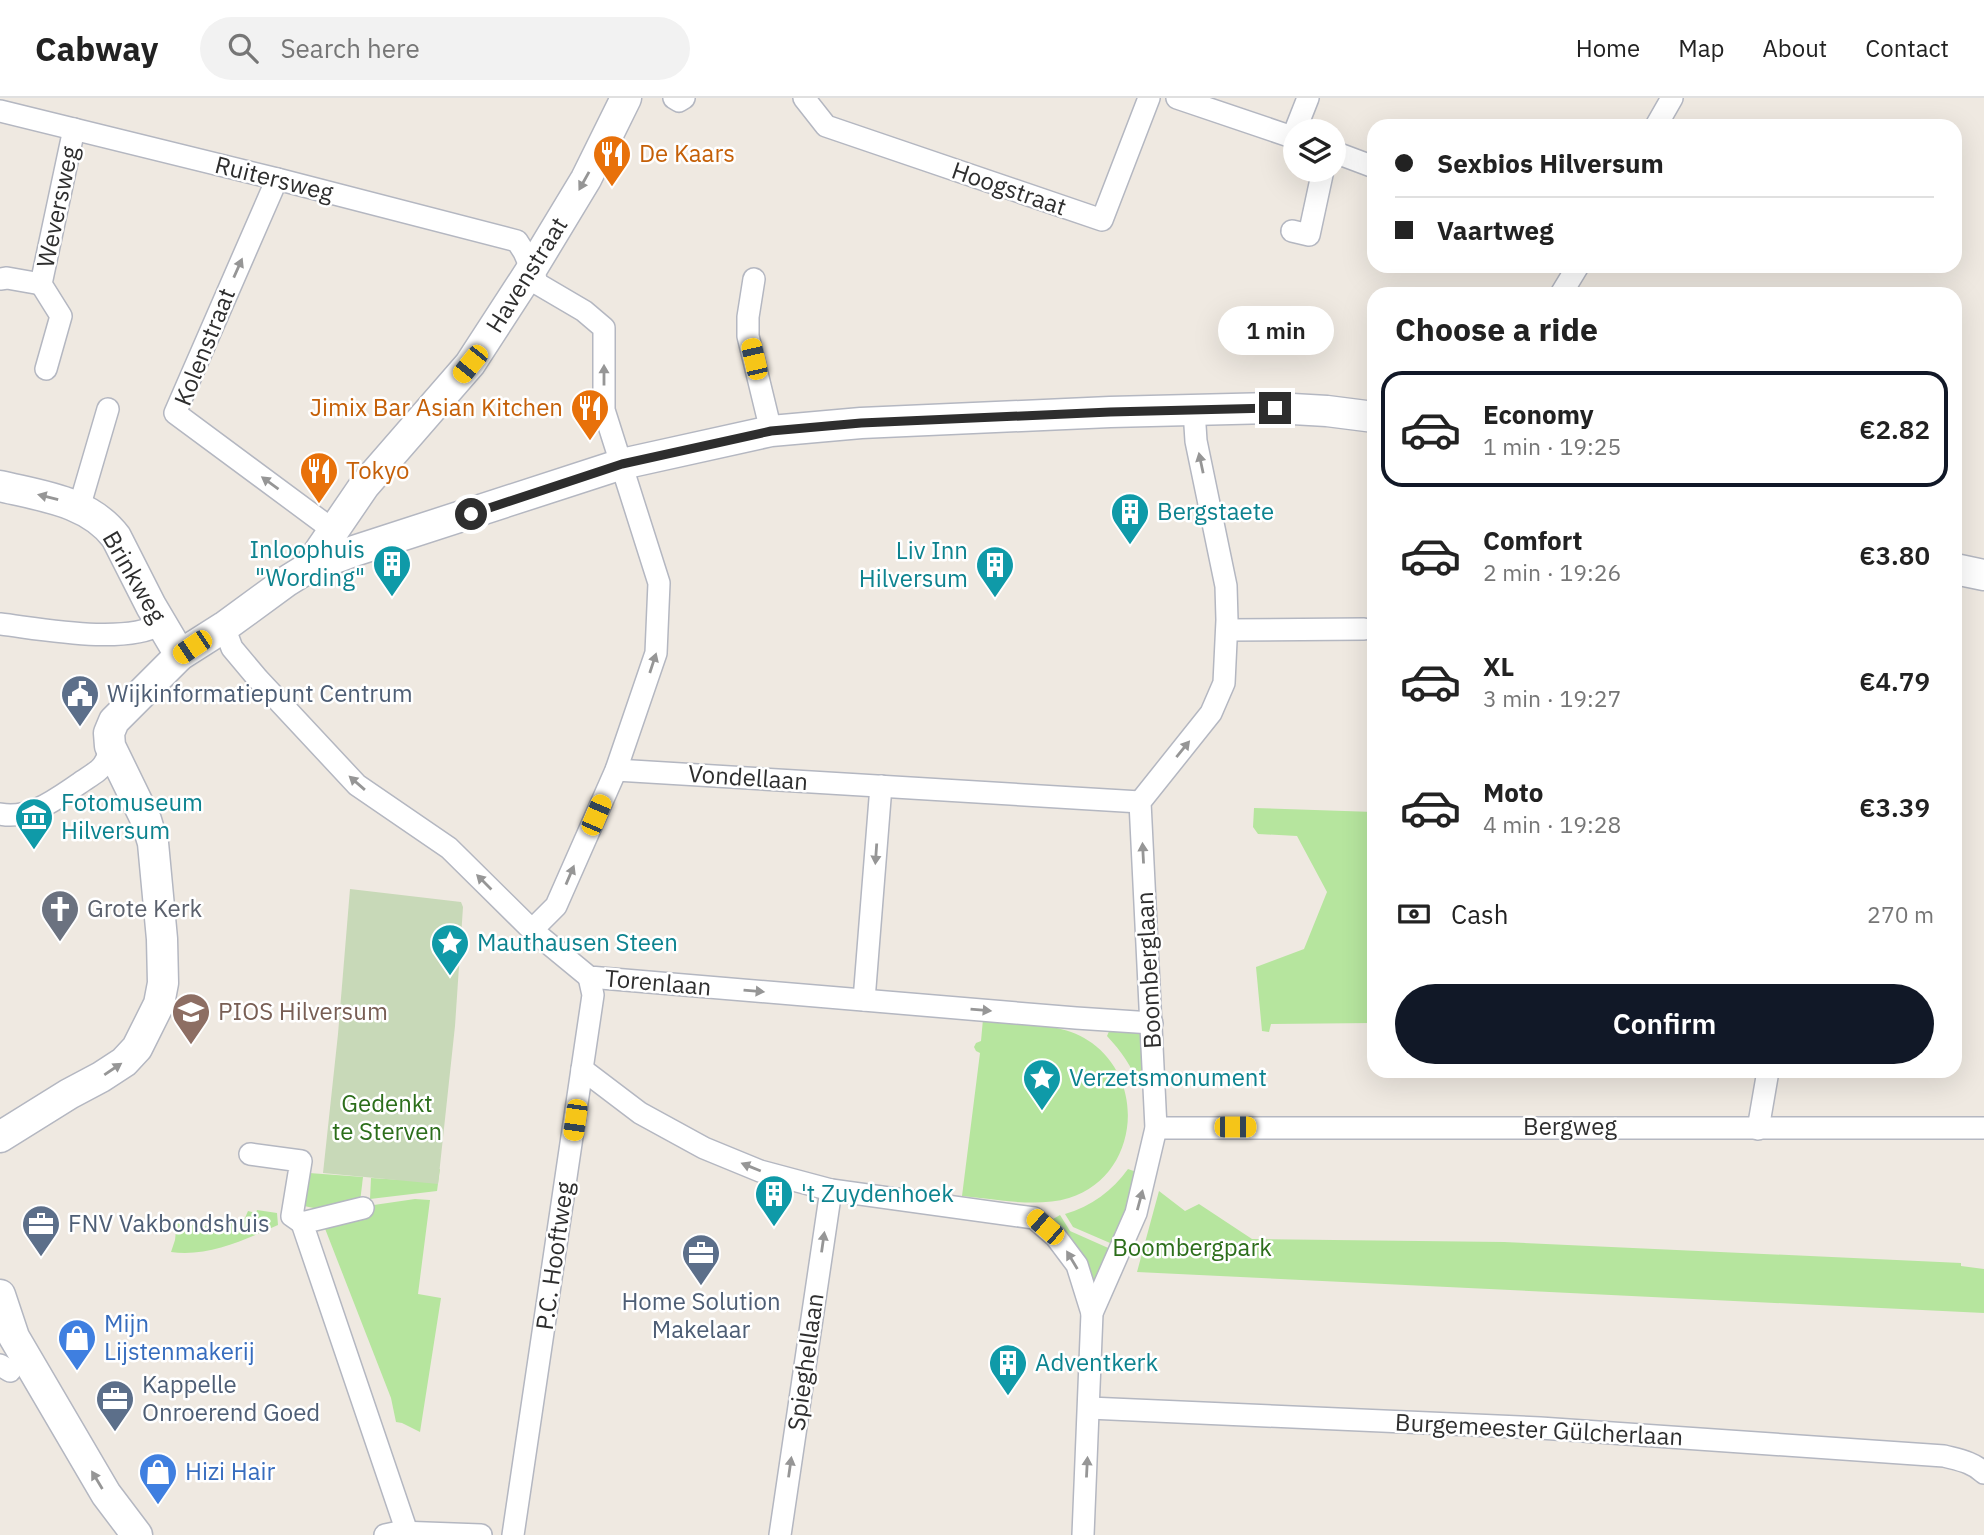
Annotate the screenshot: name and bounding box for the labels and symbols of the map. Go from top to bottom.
restaurant icon: De Kaars [591,133,633,188]
place label: De Kaars [639,137,735,169]
street label: Weversweg [29,143,86,270]
street label: Ruitersweg [212,148,337,208]
street label: Hoogstraat [948,154,1071,223]
one-way arrow [578,171,590,190]
street label: Havenstraat [478,211,574,338]
one-way arrow [233,257,244,278]
street label: Kolenstraat [166,283,242,410]
callout: 1 min [1217,306,1333,356]
car [740,336,769,382]
car [449,341,492,387]
one-way arrow [598,363,610,385]
restaurant icon: Jimix Bar Asian Kitchen [569,387,611,442]
place label: Jimix Bar Asian Kitchen [310,391,563,423]
route end [1259,392,1291,424]
restaurant icon: Tokyo [298,450,340,505]
one-way arrow [1195,452,1206,474]
place label: Tokyo [346,454,410,486]
one-way arrow [261,477,279,491]
one-way arrow [37,491,59,502]
building icon: Bergstaete [1109,491,1151,546]
place label: Bergstaete [1157,495,1274,527]
route start [455,498,487,530]
street label: Brinkweg [96,525,174,628]
place label: Inloophuis "Wording" [249,533,365,593]
place label: Liv Inn Hilversum [859,534,968,594]
building icon: Inloophuis "Wording" [371,543,413,598]
building icon: Liv Inn Hilversum [974,544,1016,599]
car [169,627,216,667]
one-way arrow [648,653,658,674]
public building icon: Wijkinformatiepunt Centrum [59,673,101,728]
place label: Wijkinformatiepunt Centrum [107,677,413,709]
one-way arrow [1175,740,1190,758]
street label: Vondellaan [687,757,809,797]
one-way arrow [348,775,366,791]
place label: Fotomuseum Hilversum [61,786,203,846]
car [579,792,614,838]
museum icon: Fotomuseum Hilversum [13,796,55,851]
one-way arrow [1137,841,1148,863]
one-way arrow [870,843,881,865]
one-way arrow [564,865,576,885]
one-way arrow [476,875,493,891]
church icon: Grote Kerk [39,888,81,943]
street label: Boomberglaan [1128,891,1168,1049]
place label: Grote Kerk [87,892,203,924]
place icon: Mauthausen Steen [429,922,471,977]
place label: Mauthausen Steen [477,926,678,958]
street label: Torenlaan [603,961,713,1003]
one-way arrow [744,986,766,997]
school or university icon: PIOS Hilversum [170,991,212,1046]
place label: PIOS Hilversum [218,995,388,1027]
one-way arrow [970,1005,992,1016]
place icon: Verzetsmonument [1021,1057,1063,1112]
place label: Verzetsmonument [1069,1061,1267,1093]
one-way arrow [104,1062,122,1076]
park label: Gedenkt te Sterven [332,1087,442,1147]
car [562,1098,589,1142]
street label: Bergweg [1523,1110,1617,1142]
car [1215,1117,1257,1138]
one-way arrow [740,1162,761,1173]
building icon: 't Zuydenhoek [753,1173,795,1228]
place label: 't Zuydenhoek [801,1177,954,1209]
street label: P.C. Hooftweg [528,1179,580,1332]
one-way arrow [1135,1190,1145,1211]
office icon: FNV Vakbondshuis [20,1203,62,1258]
car [1023,1205,1068,1249]
place label: FNV Vakbondshuis [68,1207,270,1239]
one-way arrow [818,1231,829,1253]
park label: Boombergpark [1112,1231,1272,1263]
office icon: Home Solution Makelaar [680,1232,722,1287]
one-way arrow [1066,1250,1079,1269]
place label: Home Solution Makelaar [621,1285,781,1345]
street label: Spieghellaan [780,1291,831,1433]
place label: Mijn Lijstenmakerij [104,1307,255,1367]
shop icon: Mijn Lijstenmakerij [56,1317,98,1372]
building icon: Adventkerk [987,1342,1029,1397]
place label: Adventkerk [1035,1346,1158,1378]
place label: Kappelle Onroerend Goed [142,1368,320,1428]
office icon: Kappelle Onroerend Goed [94,1378,136,1433]
street label: Burgemeester Gülcherlaan [1394,1405,1684,1453]
shop icon: Hizi Hair [137,1451,179,1506]
place label: Hizi Hair [185,1455,276,1487]
one-way arrow [785,1456,796,1478]
one-way arrow [1081,1456,1092,1478]
one-way arrow [91,1470,103,1489]

